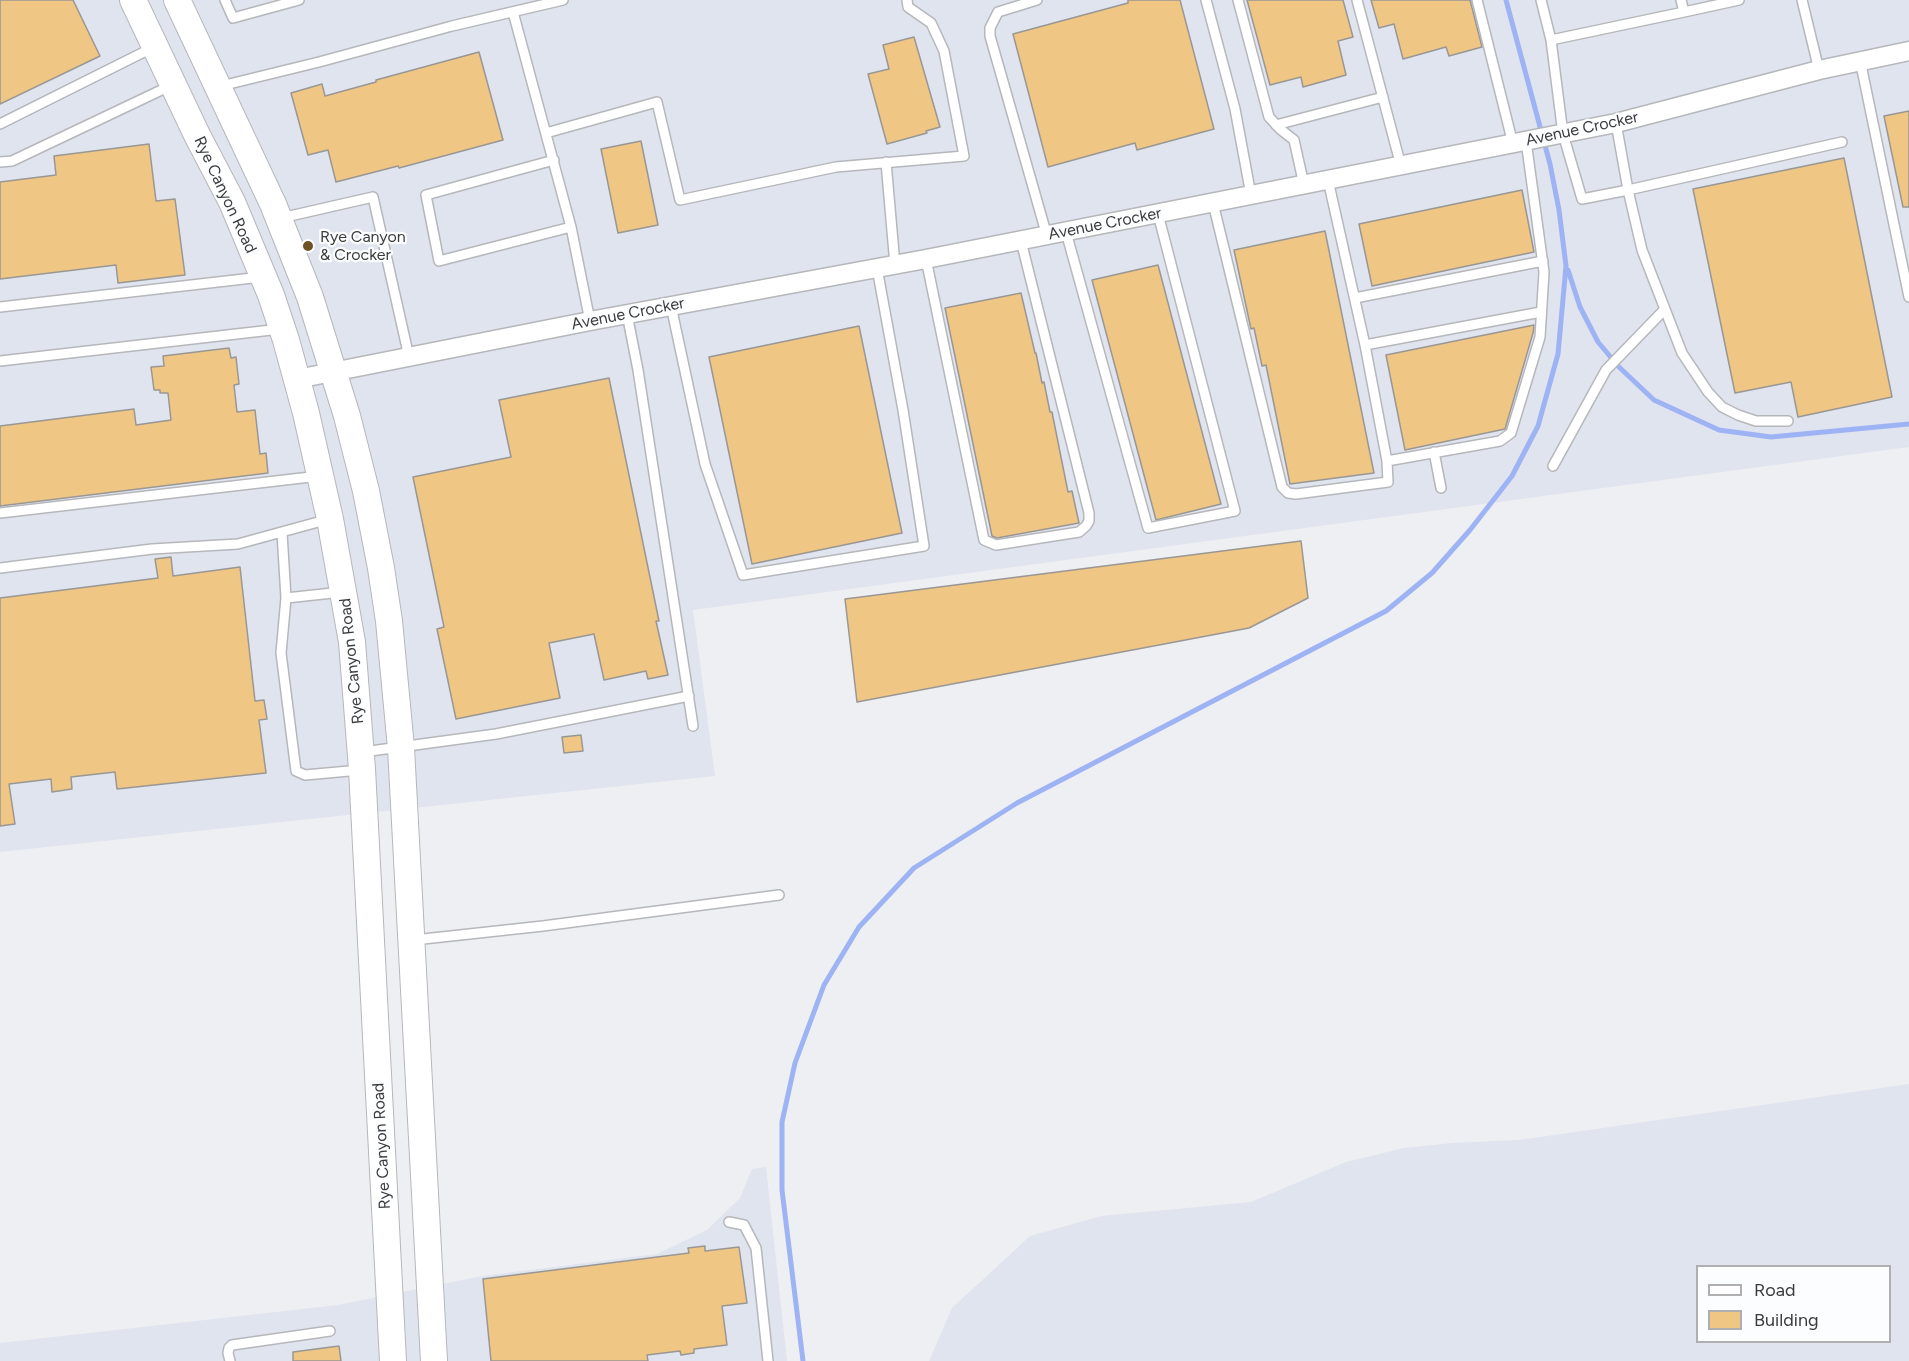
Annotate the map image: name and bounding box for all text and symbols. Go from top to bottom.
street label: Avenue Crocker [1524,108,1640,150]
street label: Rye Canyon Road [190,134,260,256]
street label: Avenue Crocker [1047,204,1163,244]
place label: Rye Canyon & Crocker [320,227,406,265]
marker: Rye Canyon & Crocker [301,239,315,253]
street label: Avenue Crocker [570,294,686,334]
street label: Rye Canyon Road [336,597,368,725]
street label: Rye Canyon Road [369,1082,395,1210]
legend [1696,1265,1891,1343]
text: Road [1754,1279,1795,1301]
text: Building [1754,1309,1819,1331]

